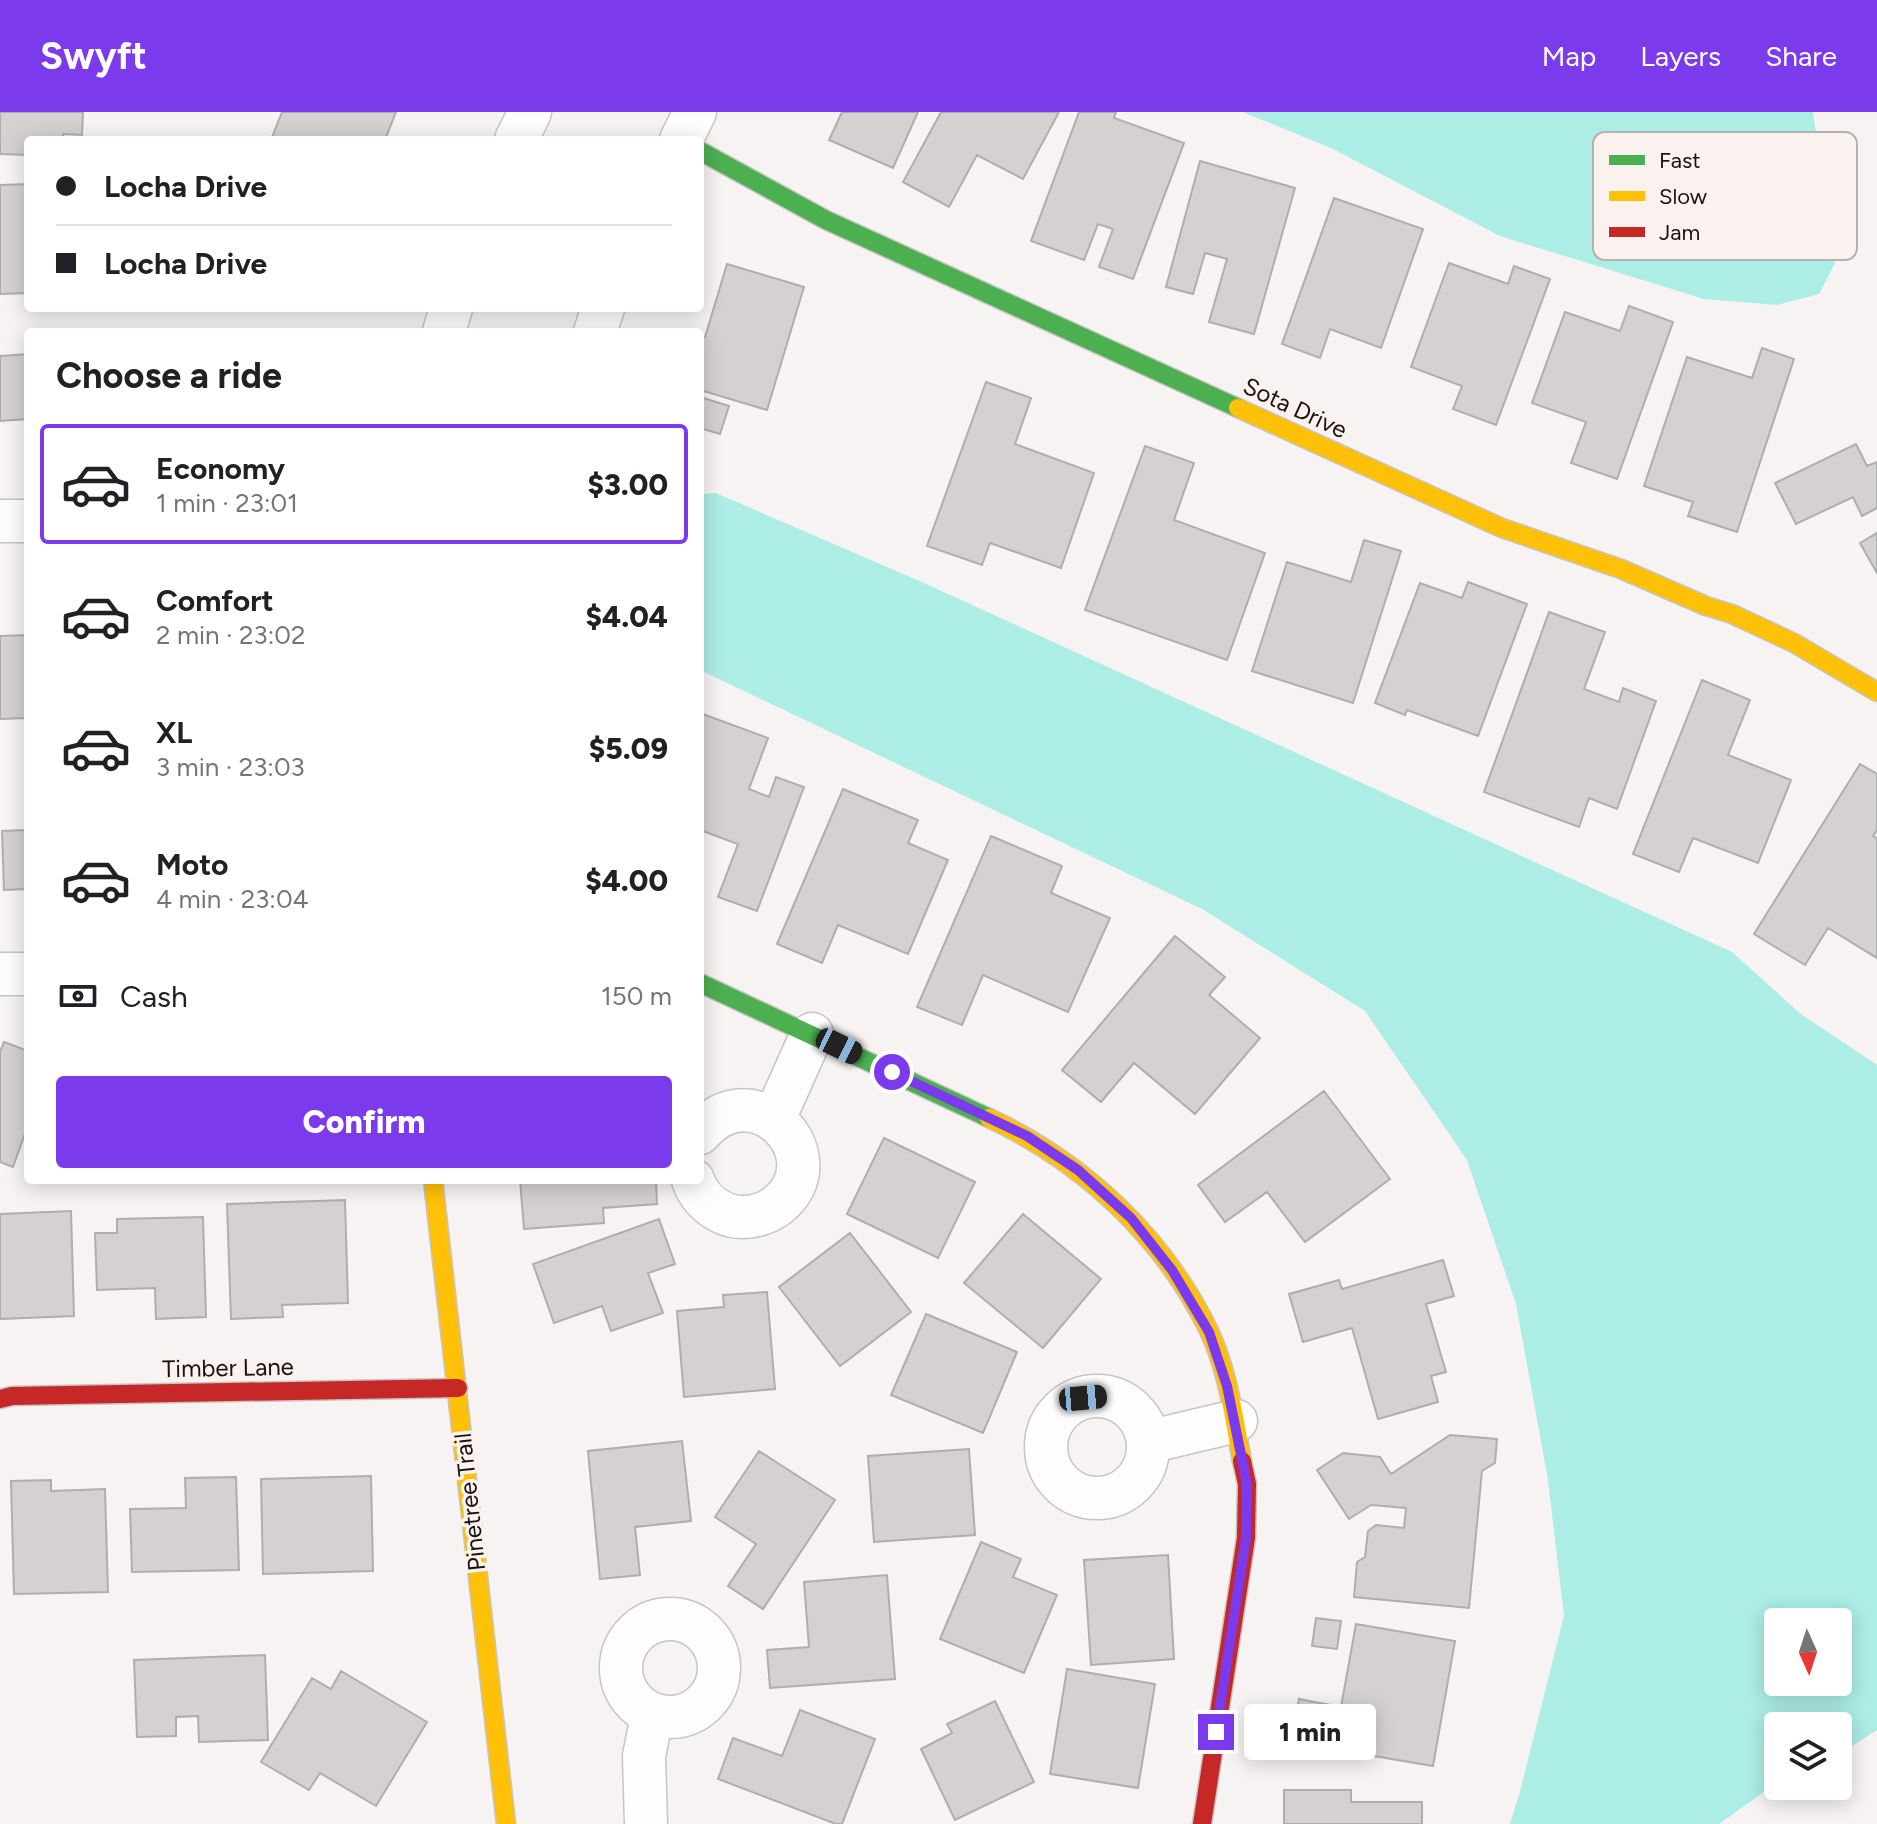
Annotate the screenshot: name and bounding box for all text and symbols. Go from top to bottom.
text: Swyft [40,33,147,79]
text: Map [1542,39,1596,73]
text: Layers [1640,39,1721,73]
text: Share [1765,39,1837,73]
legend [1593,132,1857,260]
text: Fast [1659,147,1701,174]
text: Locha Drive [104,168,267,205]
text: Slow [1659,183,1708,210]
text: Jam [1659,219,1700,246]
text: Locha Drive [104,245,267,282]
text: Choose a ride [56,354,282,397]
street label: Sota Drive [1239,371,1352,444]
icon: car [60,448,132,520]
text: Economy [156,450,285,487]
text: $3.00 [588,466,668,503]
text: 1 min · 23:01 [156,487,298,519]
icon: car [60,580,132,652]
text: Comfort [156,582,274,619]
text: $4.04 [586,598,668,635]
text: 2 min · 23:02 [156,619,306,651]
icon: car [60,712,132,784]
text: XL [156,714,192,751]
text: $5.09 [589,730,668,767]
text: 3 min · 23:03 [156,751,305,783]
icon: car [60,844,132,916]
text: Moto [156,846,228,883]
text: $4.00 [585,862,668,899]
text: 4 min · 23:04 [156,883,309,915]
icon: cash [56,974,100,1018]
text: Cash [120,978,188,1015]
text: 150 m [601,980,672,1012]
car [812,1025,866,1067]
route start [874,1054,910,1090]
button: Confirm [56,1076,672,1168]
street label: Timber Lane [162,1352,294,1383]
car [1058,1384,1108,1412]
street label: Pinetree Trail [448,1432,491,1572]
north arrow [1764,1608,1852,1696]
map controls [1764,1608,1852,1800]
callout: 1 min [1244,1704,1376,1760]
button: layers [1764,1712,1852,1800]
route end [1198,1714,1234,1750]
text: 1 min [1279,1716,1341,1748]

